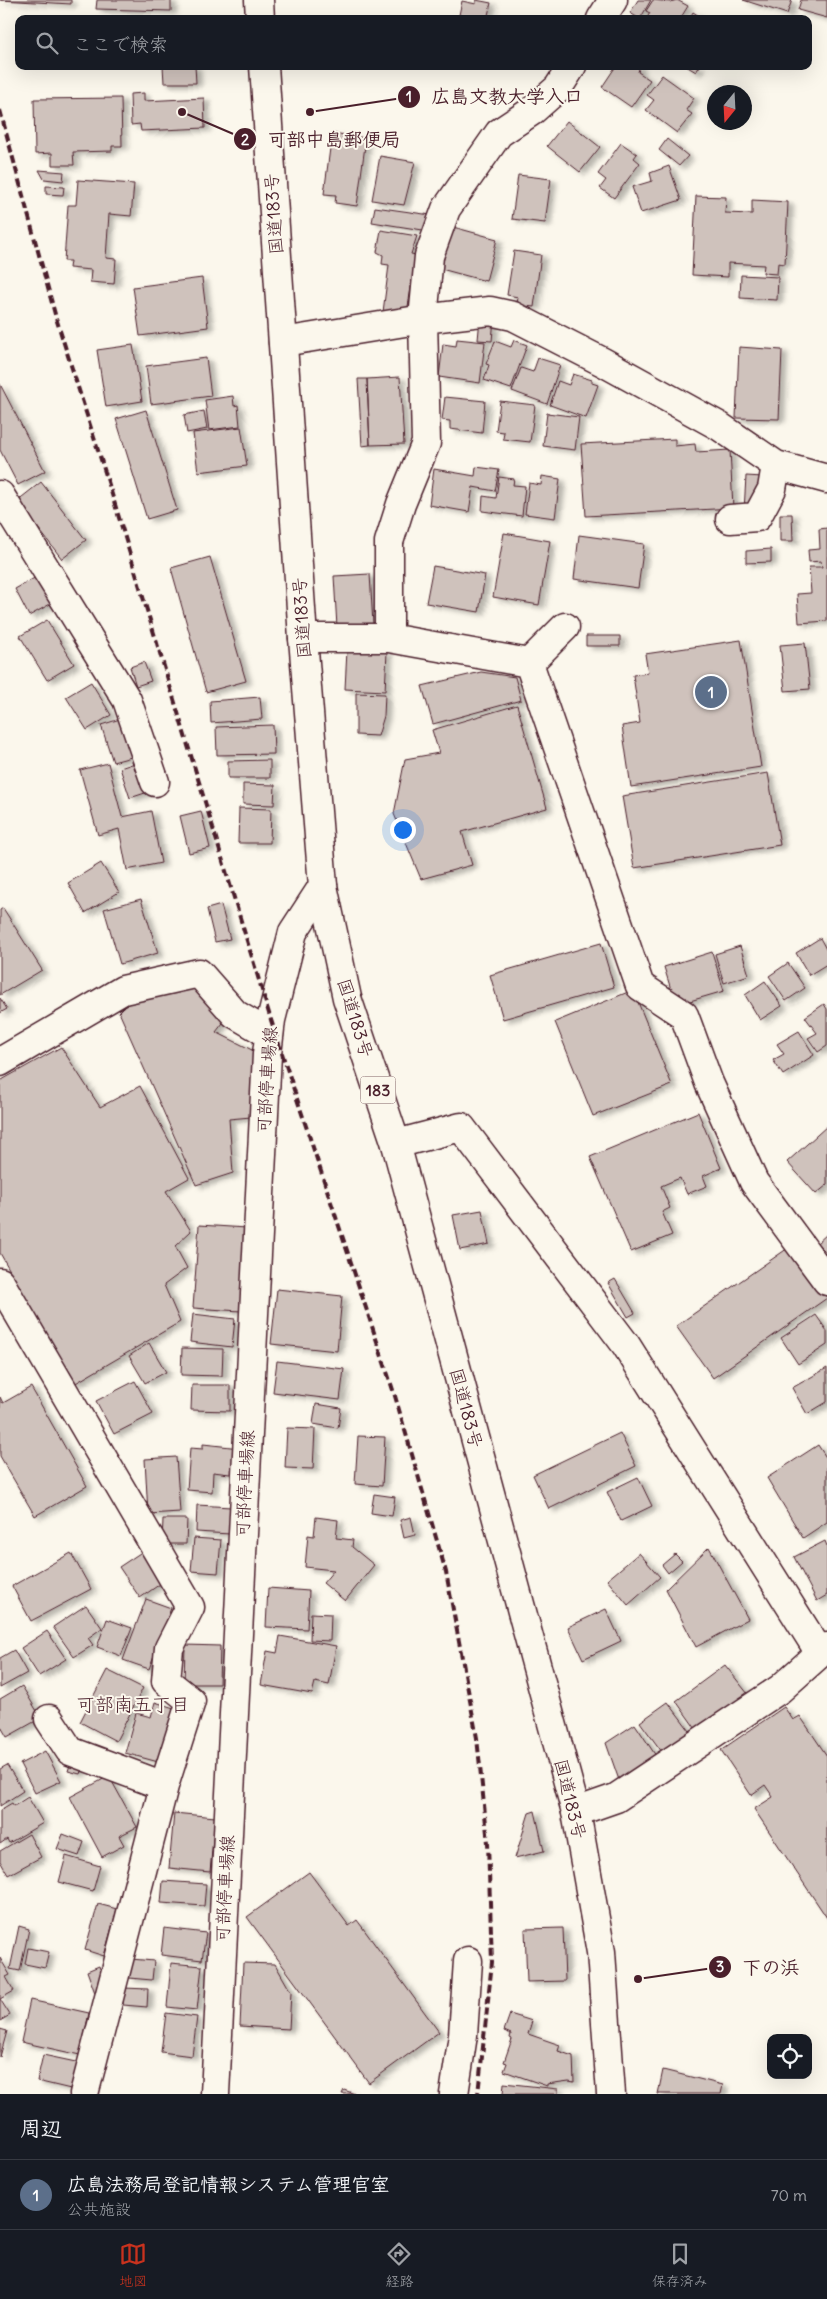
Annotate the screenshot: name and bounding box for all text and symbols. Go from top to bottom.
search box [15,15,812,70]
icon: search [33,29,61,57]
text: ここで検索 [73,32,168,56]
callout: 広島文教大学入口 [396,80,593,114]
text: 広島文教大学入口 [431,84,583,108]
north arrow [707,85,752,130]
text: 1 [406,87,412,106]
callout: 可部中島郵便局 [233,122,411,156]
text: 可部中島郵便局 [267,127,401,151]
text: 2 [241,130,249,149]
street label: 国道183号 [259,172,288,256]
street label: 国道183号 [287,576,316,660]
pin: 1 [695,673,727,711]
your location [390,817,416,843]
street label: 国道183号 [333,975,378,1060]
street label: 可部停車場線 [251,1025,282,1135]
road number: 183 [360,1076,396,1104]
street label: 国道183号 [445,1365,488,1450]
street label: 可部停車場線 [230,1429,259,1539]
district label: 可部南五丁目 [76,1692,190,1716]
street label: 国道183号 [549,1756,592,1841]
street label: 可部停車場線 [210,1834,239,1944]
callout: 下の浜 [707,1950,809,1984]
text: 下の浜 [742,1955,800,1979]
text: 3 [716,1957,724,1976]
map controls [767,2034,812,2079]
button: locate [767,2034,812,2079]
text: 周辺 [20,2115,62,2142]
text: 広島法務局登記情報システム管理官室 [67,2172,390,2196]
text: 1 [33,2185,39,2205]
text: 70 m [771,2185,807,2205]
text: 公共施設 [67,2199,131,2219]
tab: 地図 [119,2240,147,2290]
tab: 経路 [385,2240,413,2290]
tab: 保存済み [652,2240,708,2290]

